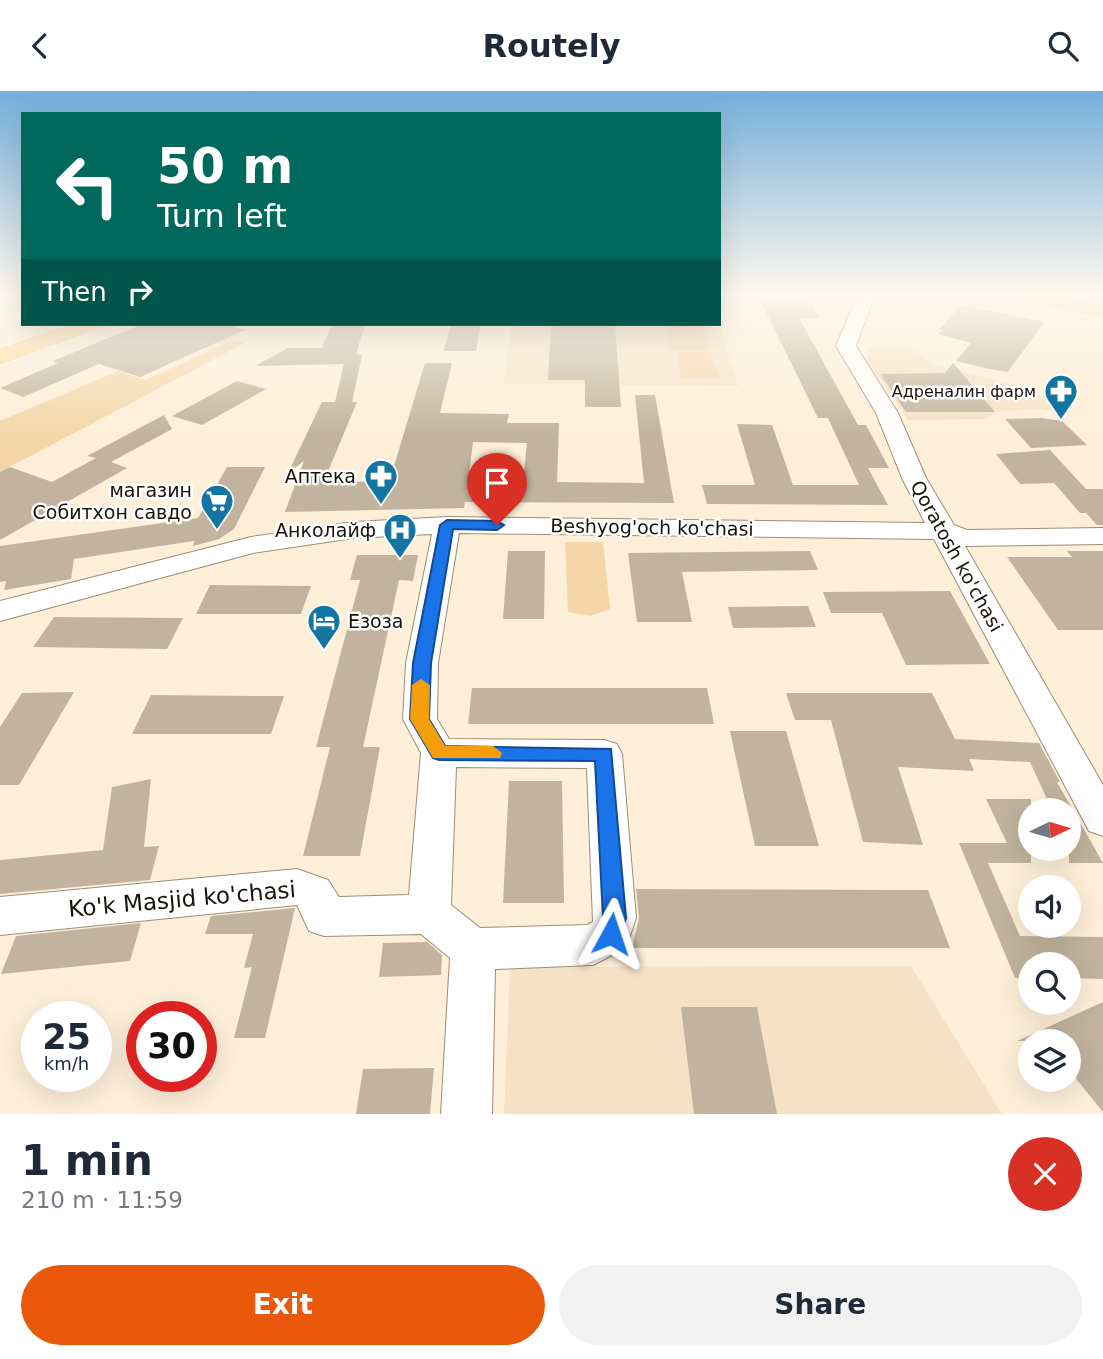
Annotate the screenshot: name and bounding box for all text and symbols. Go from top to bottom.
icon: back [21,27,59,65]
text: Routely [482,27,621,65]
icon: search [1044,27,1082,65]
text: 50 m [157,138,293,195]
icon: left [42,140,133,231]
text: Turn left [157,197,287,235]
icon: right [121,273,159,311]
text: Then [42,277,107,307]
pharmacy icon: Адреналин фарм [1042,372,1080,421]
place label: Адреналин фарм [892,382,1036,401]
pin [467,453,527,525]
pharmacy icon: Аптека [362,457,400,506]
icon: arrive [478,464,516,502]
place label: Аптека [285,465,356,487]
street label: Qoratosh ko'chasi [906,477,1008,635]
place label: магазин Собитхон савдо [33,479,192,523]
supermarket icon: магазин Собитхон савдо [198,482,236,531]
hospital icon: Анколайф [381,511,419,560]
street label: Beshyog'och ko'chasi [550,514,754,540]
place label: Анколайф [275,519,376,541]
hotel icon: Езоза [305,602,343,651]
place label: Езоза [348,610,403,632]
north arrow [1018,798,1082,861]
map controls [1018,798,1081,1092]
button: sound [1018,875,1081,938]
street label: Ko'k Masjid ko'chasi [67,876,297,922]
position arrow [574,897,648,971]
button: search [1018,952,1081,1015]
speed limit sign: 30 [126,1001,217,1092]
text: 25 [42,1017,91,1057]
button: layers [1018,1029,1081,1092]
text: km/h [44,1053,89,1074]
text: 1 min [21,1136,153,1185]
button: close [1008,1137,1082,1211]
text: 210 m · 11:59 [21,1187,183,1213]
button: Exit [21,1265,545,1345]
button: Share [559,1265,1082,1345]

